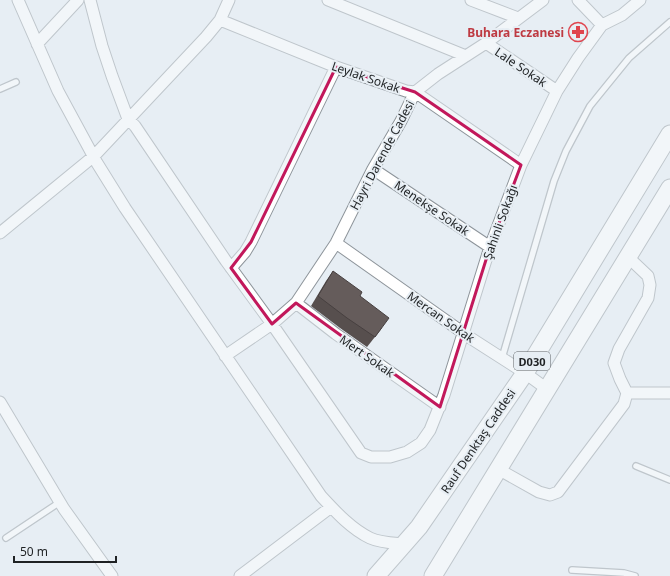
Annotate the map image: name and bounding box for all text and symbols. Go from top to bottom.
pharmacy icon: Buhara Eczanesi [567,21,589,43]
place label: Buhara Eczanesi [467,24,564,41]
street label: Lale Sokak [492,43,551,91]
street label: Leylak Sokak [329,57,403,97]
street label: Hayri Darende Cadesi [346,97,418,213]
street label: Menekşe Sokak [391,177,473,240]
street label: Şahinli Sokağı [479,182,521,262]
street label: Mercan Sokak [404,287,479,347]
street label: Mert Sokak [336,331,398,381]
road number: D030 [514,352,550,370]
street label: Rauf Denktaş Caddesi [437,385,519,497]
scale bar [14,538,116,564]
text: 50 m [20,543,48,560]

